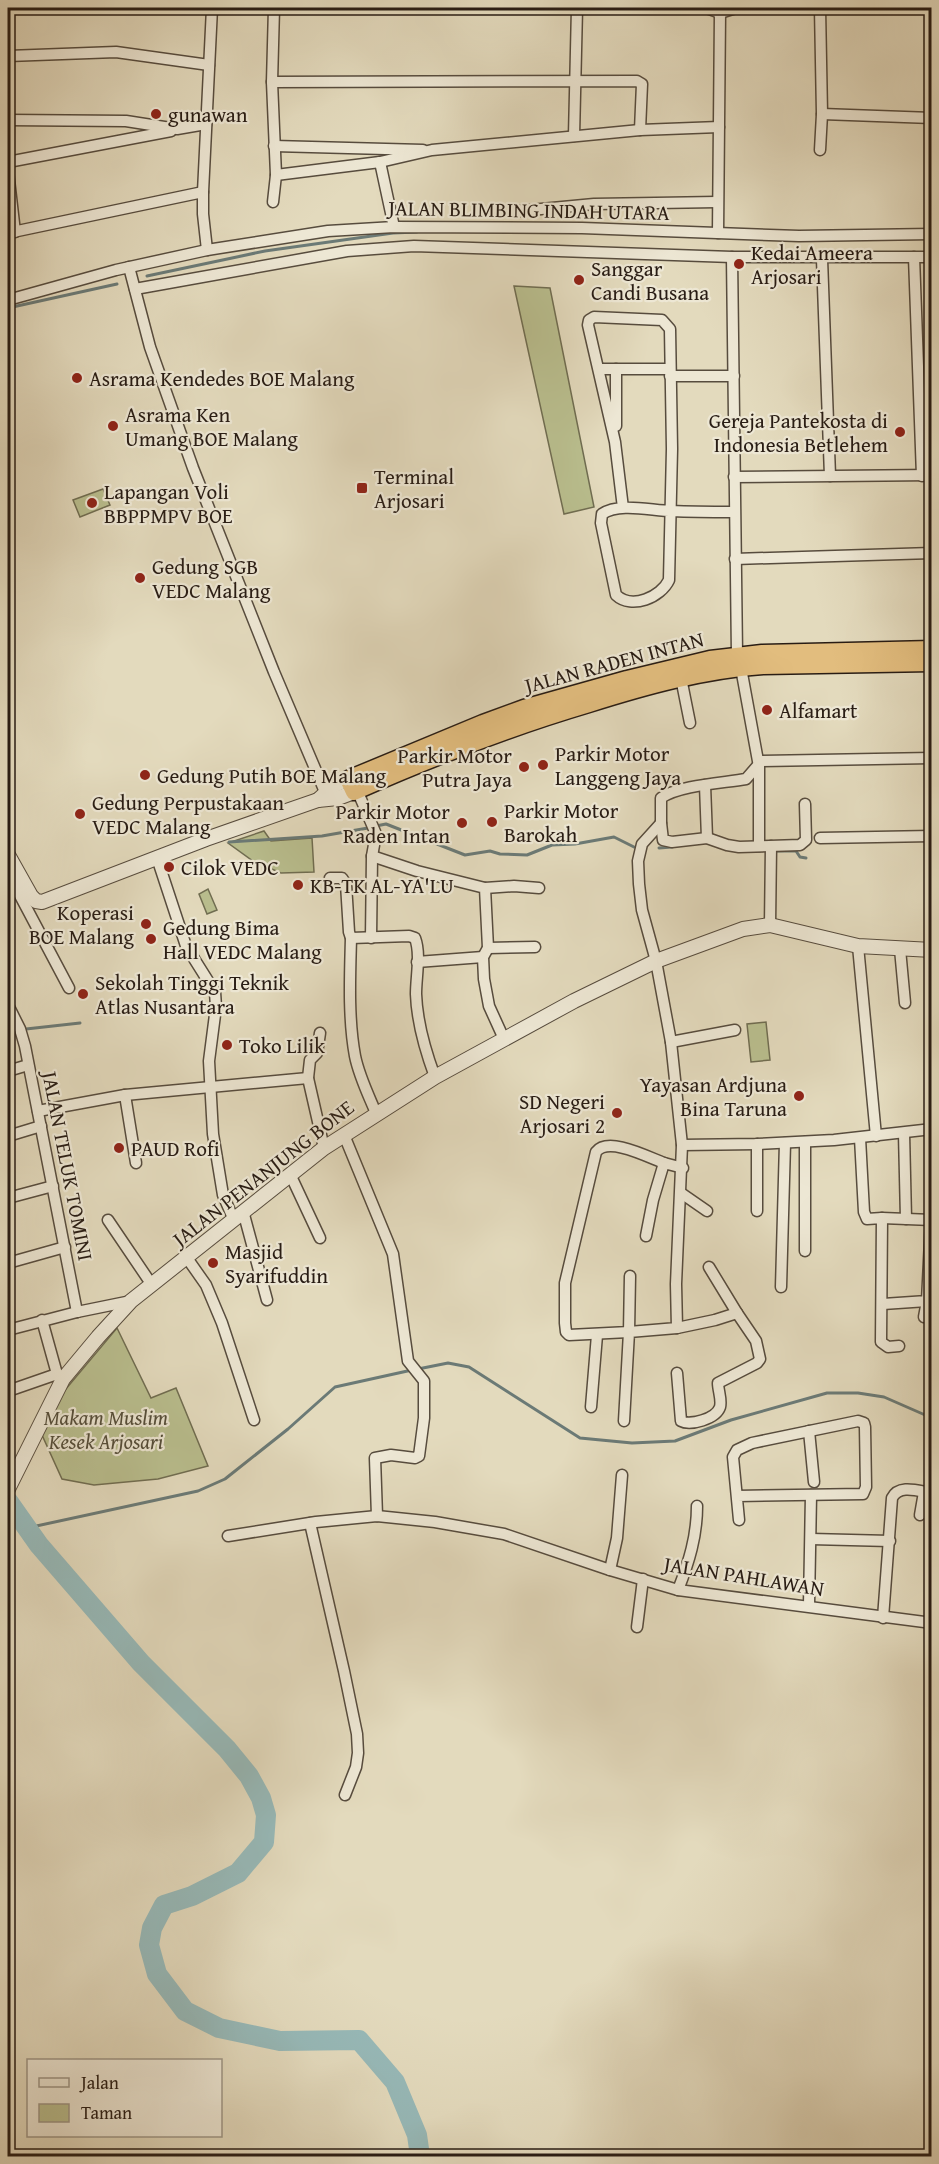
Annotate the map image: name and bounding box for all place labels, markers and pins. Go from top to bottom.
place label: gunawan [168,99,248,130]
marker: gunawan [149,107,163,121]
place label: Kedai Ameera Arjosari [751,237,873,292]
place label: Sanggar Candi Busana [591,253,709,308]
marker: Kedai Ameera Arjosari [732,257,746,271]
marker: Sanggar Candi Busana [572,273,586,287]
place label: Asrama Kendedes BOE Malang [89,363,355,394]
marker: Asrama Kendedes BOE Malang [70,371,84,385]
place label: Asrama Ken Umang BOE Malang [125,399,298,454]
place label: Gereja Pantekosta di Indonesia Betlehem [709,405,888,460]
marker: Asrama Ken Umang BOE Malang [106,419,120,433]
marker: Gereja Pantekosta di Indonesia Betlehem [893,425,907,439]
place label: Terminal Arjosari [374,461,454,516]
place label: Lapangan Voli BBPPMPV BOE [104,476,233,531]
marker: Terminal Arjosari [355,481,369,495]
marker: Lapangan Voli BBPPMPV BOE [85,496,99,510]
place label: Gedung SGB VEDC Malang [152,551,271,606]
marker: Gedung SGB VEDC Malang [133,571,147,585]
place label: Alfamart [779,695,858,726]
marker: Alfamart [760,703,774,717]
place label: Parkir Motor Langgeng Jaya [555,738,681,793]
place label: Parkir Motor Putra Jaya [398,740,512,795]
marker: Parkir Motor Langgeng Jaya [536,758,550,772]
place label: Gedung Putih BOE Malang [157,760,387,791]
marker: Parkir Motor Putra Jaya [517,760,531,774]
marker: Gedung Putih BOE Malang [138,768,152,782]
place label: Gedung Perpustakaan VEDC Malang [92,787,284,842]
place label: Parkir Motor Barokah [504,795,619,850]
place label: Parkir Motor Raden Intan [336,796,450,851]
marker: Gedung Perpustakaan VEDC Malang [73,807,87,821]
marker: Parkir Motor Barokah [485,815,499,829]
marker: Parkir Motor Raden Intan [455,816,469,830]
place label: Cilok VEDC [181,852,279,883]
marker: Cilok VEDC [162,860,176,874]
place label: KB-TK AL-YA'LU [310,870,454,901]
marker: KB-TK AL-YA'LU [291,878,305,892]
place label: Koperasi BOE Malang [29,897,135,952]
place label: Gedung Bima Hall VEDC Malang [163,912,322,967]
marker: Koperasi BOE Malang [139,917,153,931]
marker: Gedung Bima Hall VEDC Malang [144,932,158,946]
place label: Sekolah Tinggi Teknik Atlas Nusantara [95,967,289,1022]
marker: Sekolah Tinggi Teknik Atlas Nusantara [76,987,90,1001]
place label: Toko Lilik [239,1030,325,1061]
marker: Toko Lilik [220,1038,234,1052]
place label: Yayasan Ardjuna Bina Taruna [640,1069,787,1124]
place label: SD Negeri Arjosari 2 [519,1086,605,1141]
marker: Yayasan Ardjuna Bina Taruna [792,1089,806,1103]
marker: SD Negeri Arjosari 2 [610,1106,624,1120]
place label: PAUD Rofi [131,1133,220,1164]
marker: PAUD Rofi [112,1141,126,1155]
place label: Masjid Syarifuddin [225,1236,328,1291]
marker: Masjid Syarifuddin [206,1256,220,1270]

